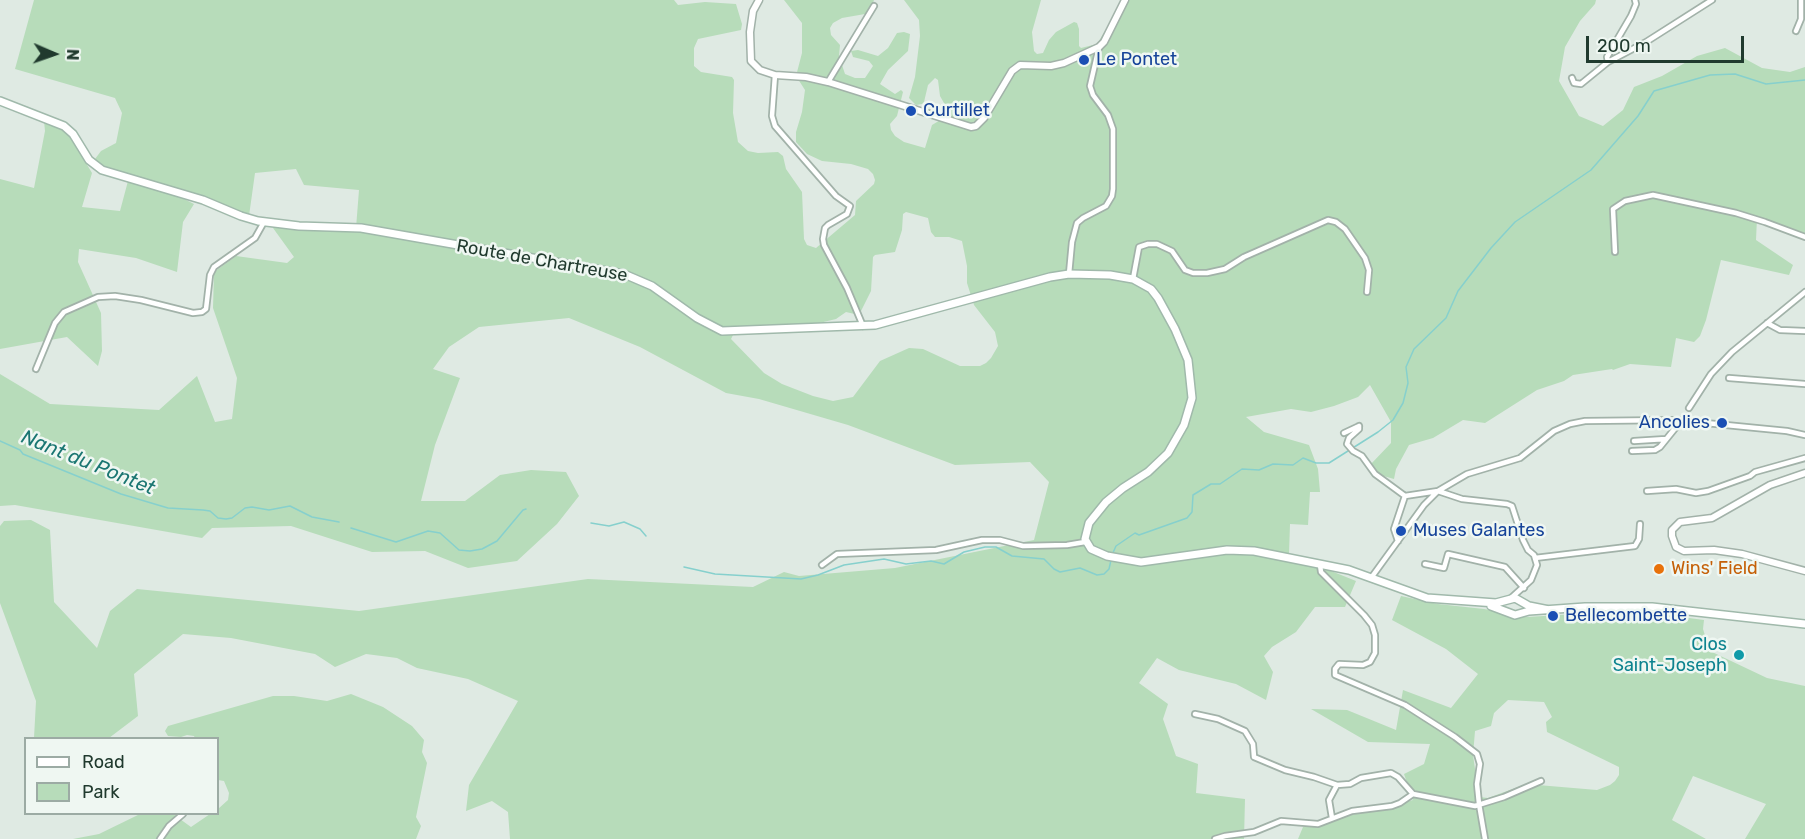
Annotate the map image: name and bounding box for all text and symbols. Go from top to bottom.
north arrow [24,24,84,84]
scale bar [1589,24,1746,62]
text: 200 m [1597,35,1651,57]
text: N [63,49,82,61]
place label: Le Pontet [1096,49,1177,71]
marker: Le Pontet [1077,53,1091,67]
place label: Curtillet [923,100,990,122]
marker: Curtillet [904,104,918,118]
street label: Route de Chartreuse [455,235,629,287]
place label: Ancolies [1639,412,1710,434]
marker: Ancolies [1715,416,1729,430]
water label: Nant du Pontet [18,425,158,501]
place label: Muses Galantes [1413,520,1545,542]
marker: Muses Galantes [1394,524,1408,538]
place label: Wins' Field [1671,558,1758,580]
marker: Wins' Field [1652,562,1666,576]
place label: Bellecombette [1565,605,1687,627]
marker: Bellecombette [1546,609,1560,623]
place label: Clos Saint-Joseph [1613,634,1727,676]
marker: Clos Saint-Joseph [1732,648,1746,662]
legend [24,737,219,815]
text: Road [82,751,125,773]
text: Park [82,781,119,803]

